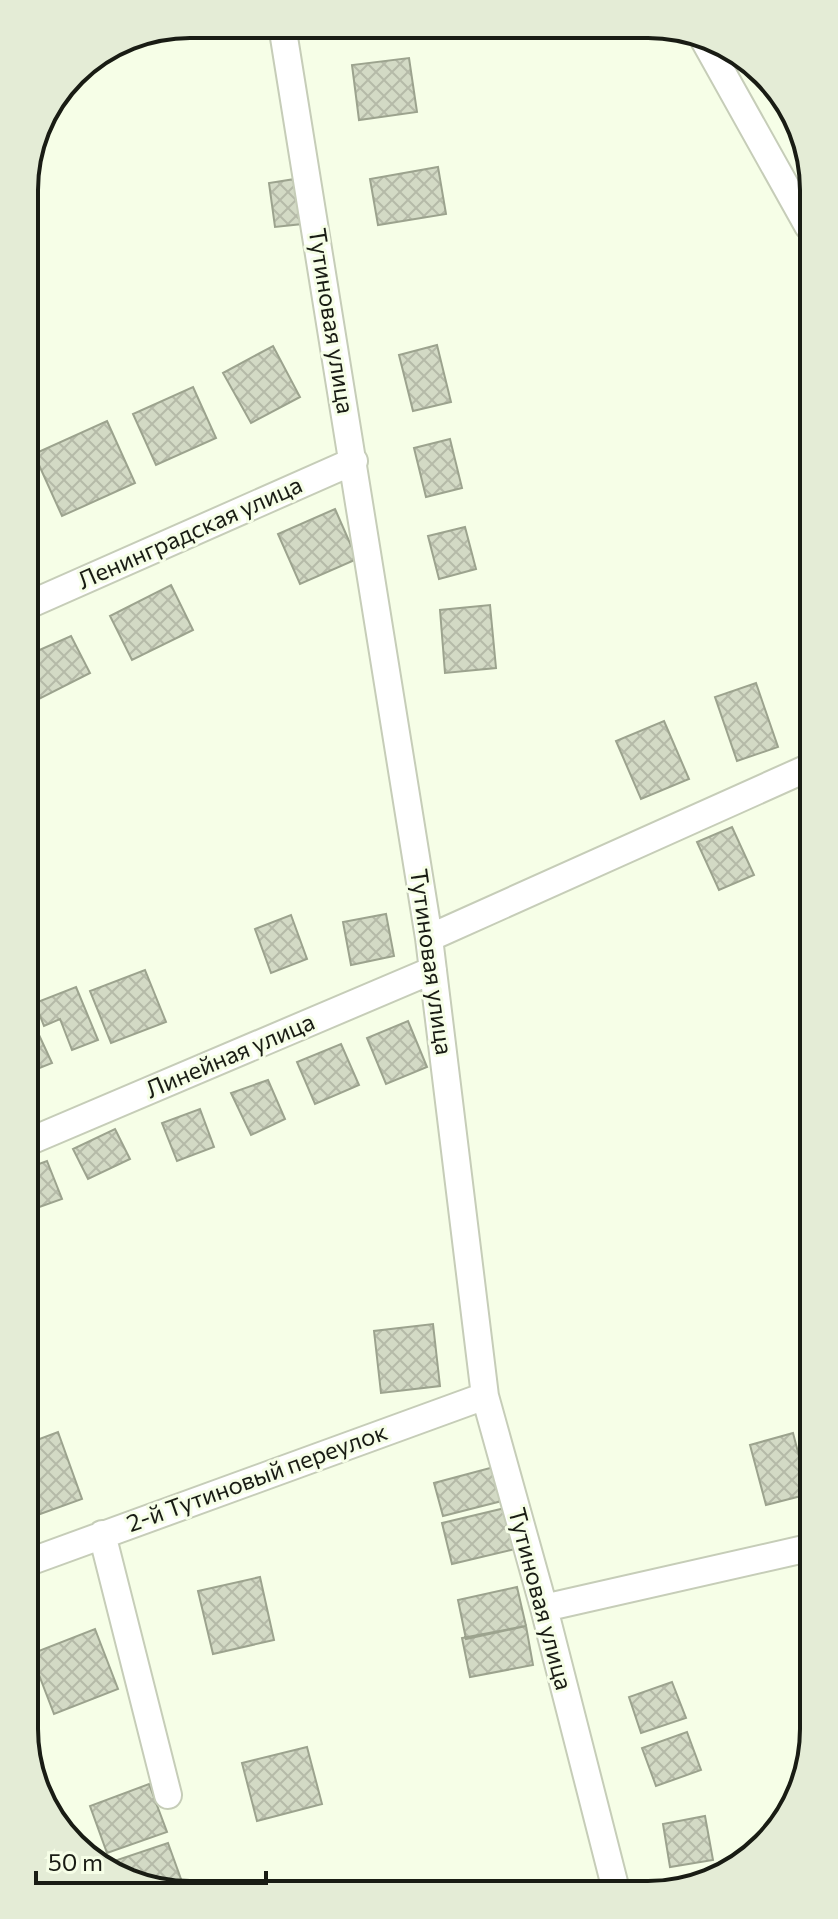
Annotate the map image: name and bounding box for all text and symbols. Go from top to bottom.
street label: Тутиновая улица [304,226,361,416]
street label: Ленинградская улица [73,469,306,594]
street label: Тутиновая улица [405,867,460,1057]
street label: Линейная улица [141,1006,318,1103]
street label: 2-й Тутиновый переулок [122,1416,391,1537]
street label: Тутиновая улица [503,1504,580,1693]
scale bar [36,1835,266,1885]
text: 50 m [48,1847,103,1876]

